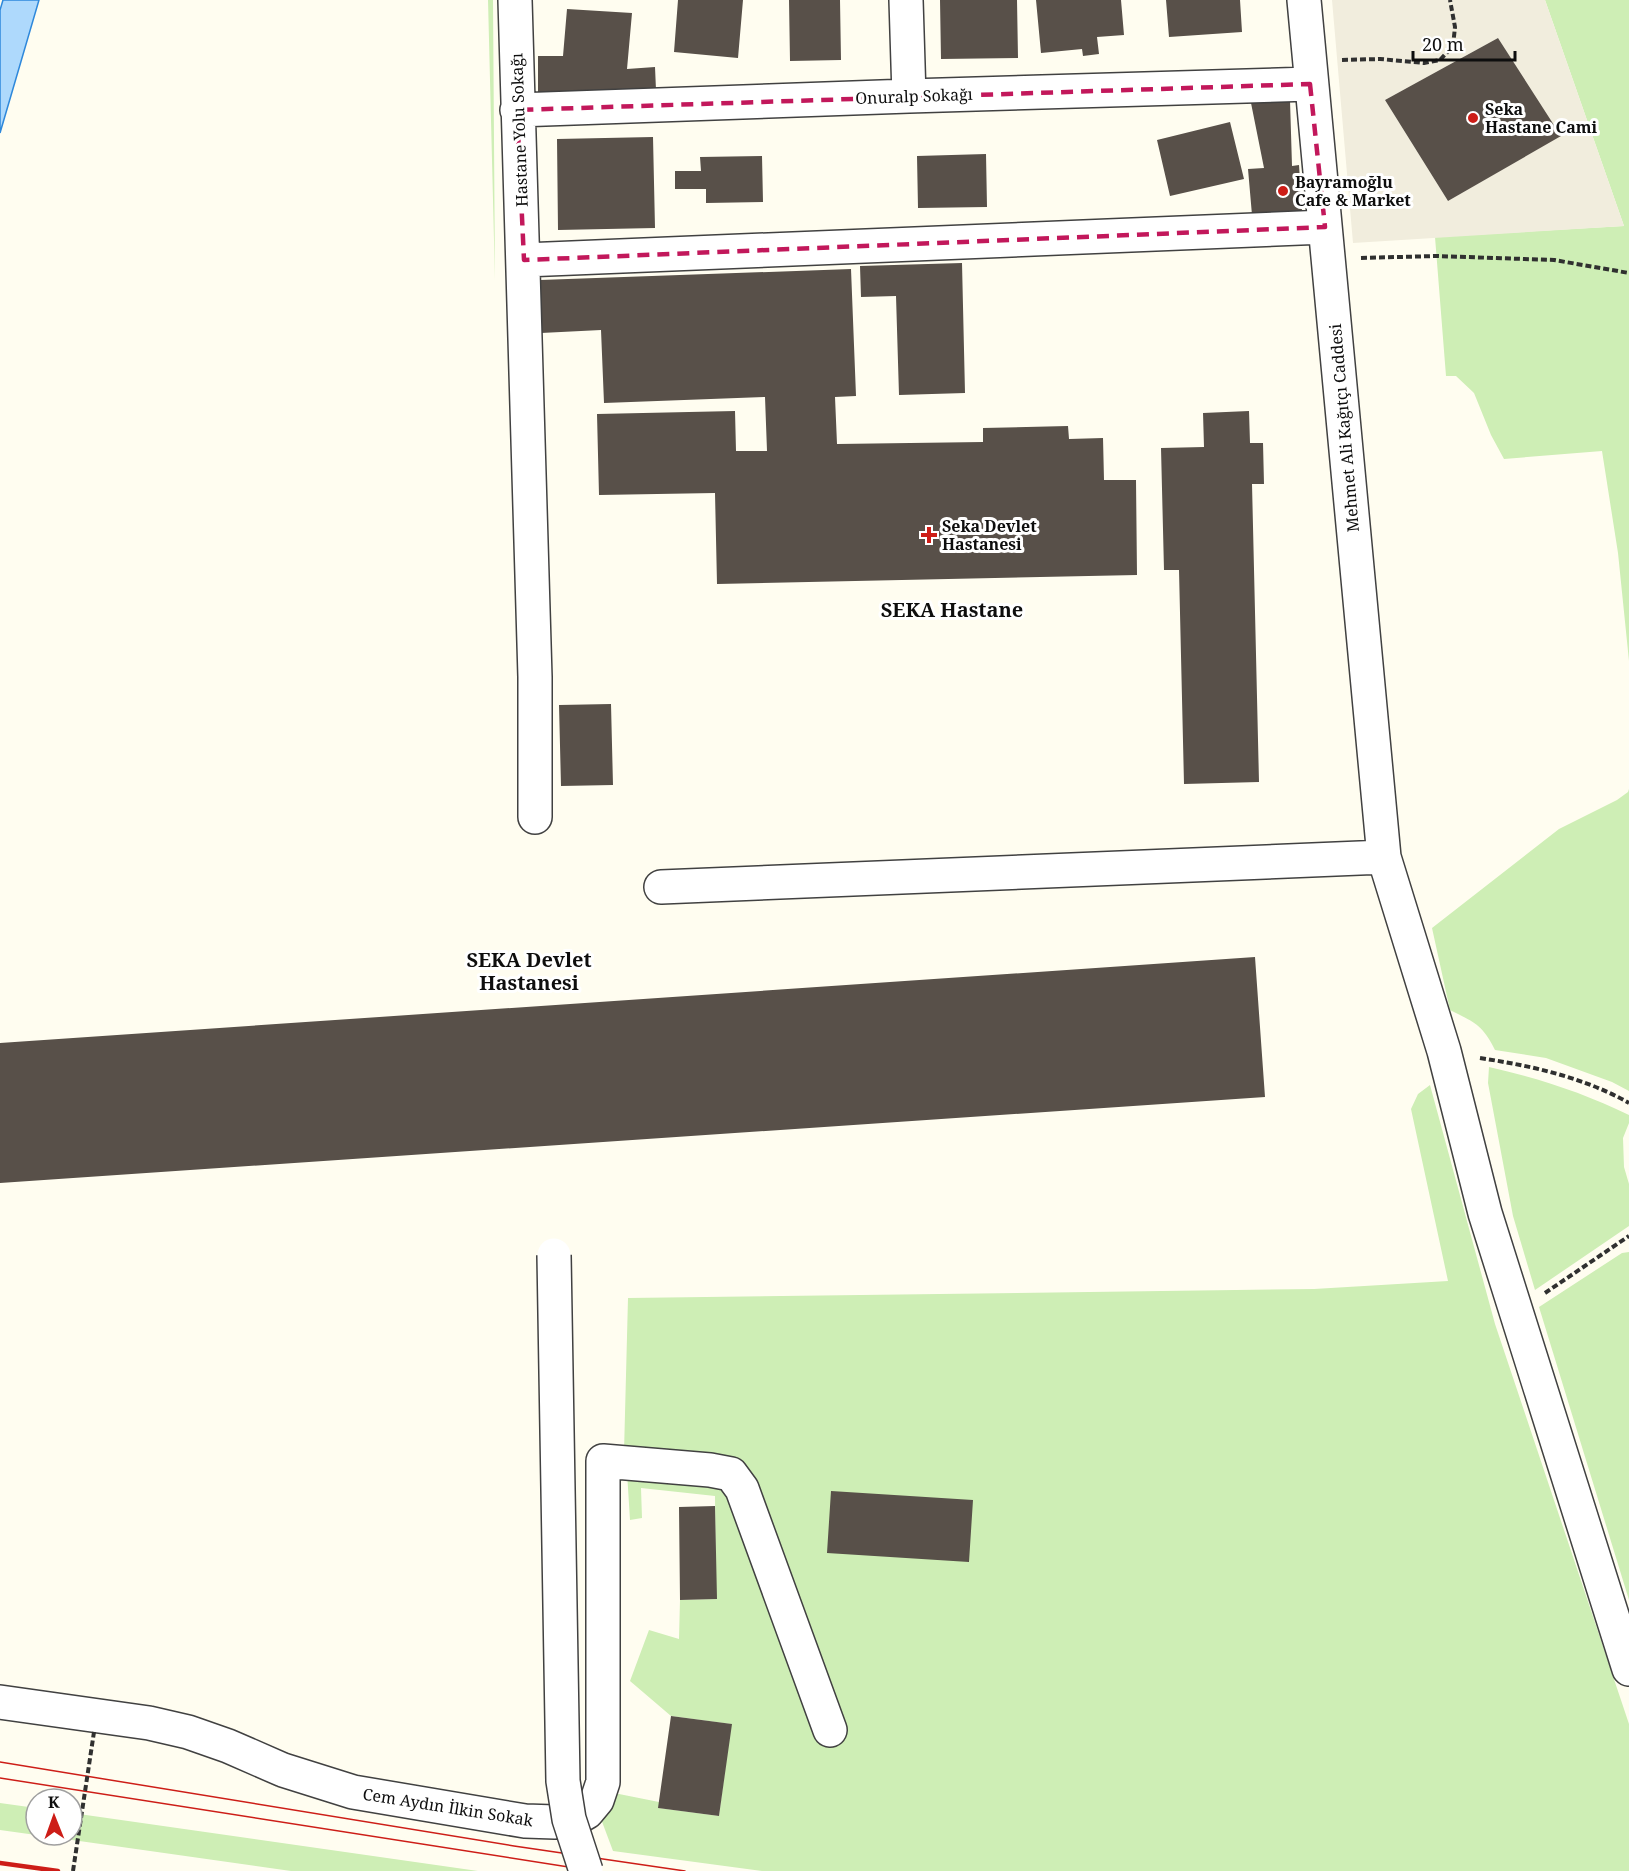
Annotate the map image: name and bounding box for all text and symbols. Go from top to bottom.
scale bar [1413,24,1515,62]
text: 20 m [1422,32,1464,56]
street label: Hastane Yolu Sokağı [505,53,533,207]
street label: Onuralp Sokağı [855,83,973,109]
place label: Seka Hastane Cami [1485,98,1598,138]
marker: Seka Hastane Cami [1466,111,1480,125]
place label: Bayramoğlu Cafe & Market [1295,171,1411,211]
marker: Bayramoğlu Cafe & Market [1276,184,1290,198]
street label: Mehmet Ali Kağıtçı Caddesi [1324,323,1364,533]
place label: Seka Devlet Hastanesi [942,515,1037,555]
marker: Seka Devlet Hastanesi [920,526,938,544]
district label: SEKA Hastane [881,596,1023,623]
district label: SEKA Devlet Hastanesi [466,946,592,996]
street label: Cem Aydın İlkin Sokak [361,1783,535,1831]
north arrow [24,1787,84,1847]
text: K [48,1791,60,1813]

